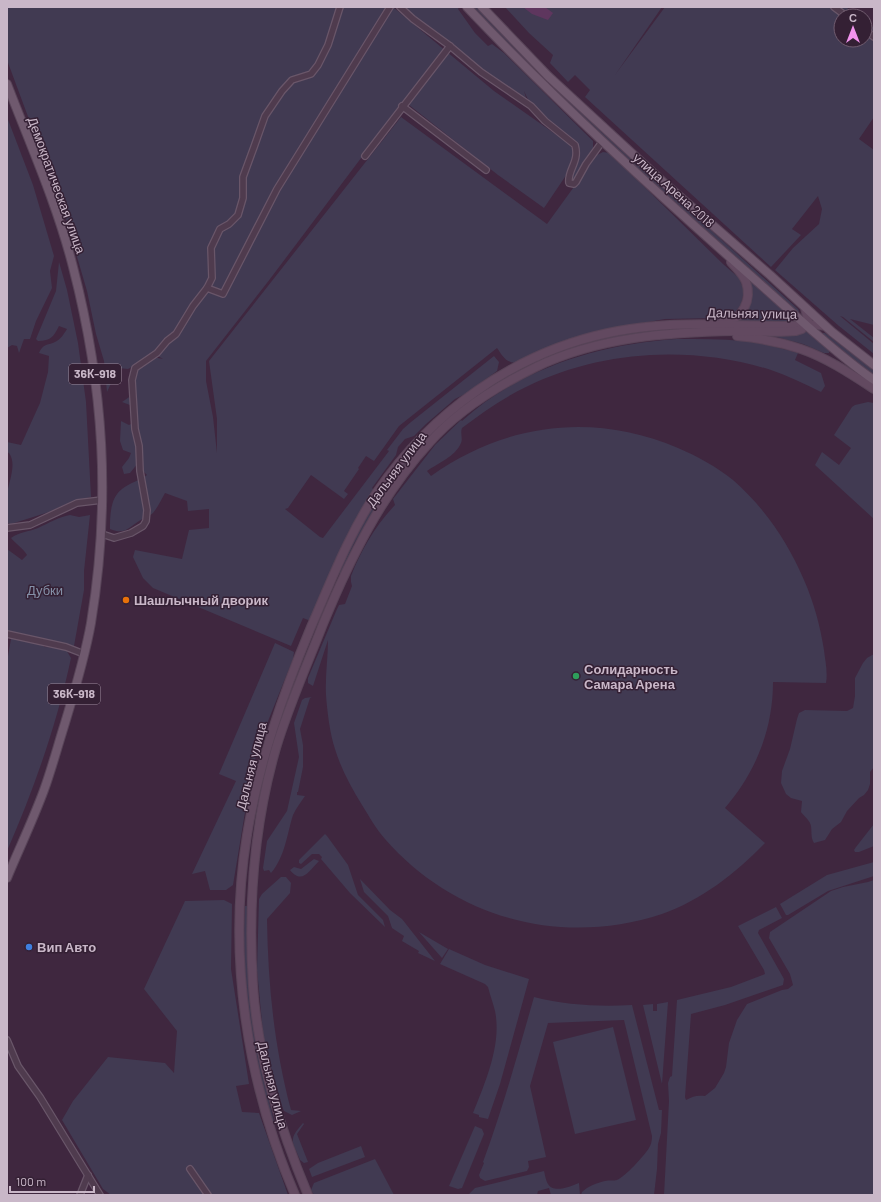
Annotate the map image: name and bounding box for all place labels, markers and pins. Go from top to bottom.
place label: Шашлычный дворик [134,592,269,608]
marker: Шашлычный дворик [121,595,131,605]
place label: Солидарность Самара Арена [584,661,678,692]
marker: Солидарность Самара Арена [571,671,581,681]
place label: Вип Авто [37,939,96,955]
marker: Вип Авто [24,942,34,952]

